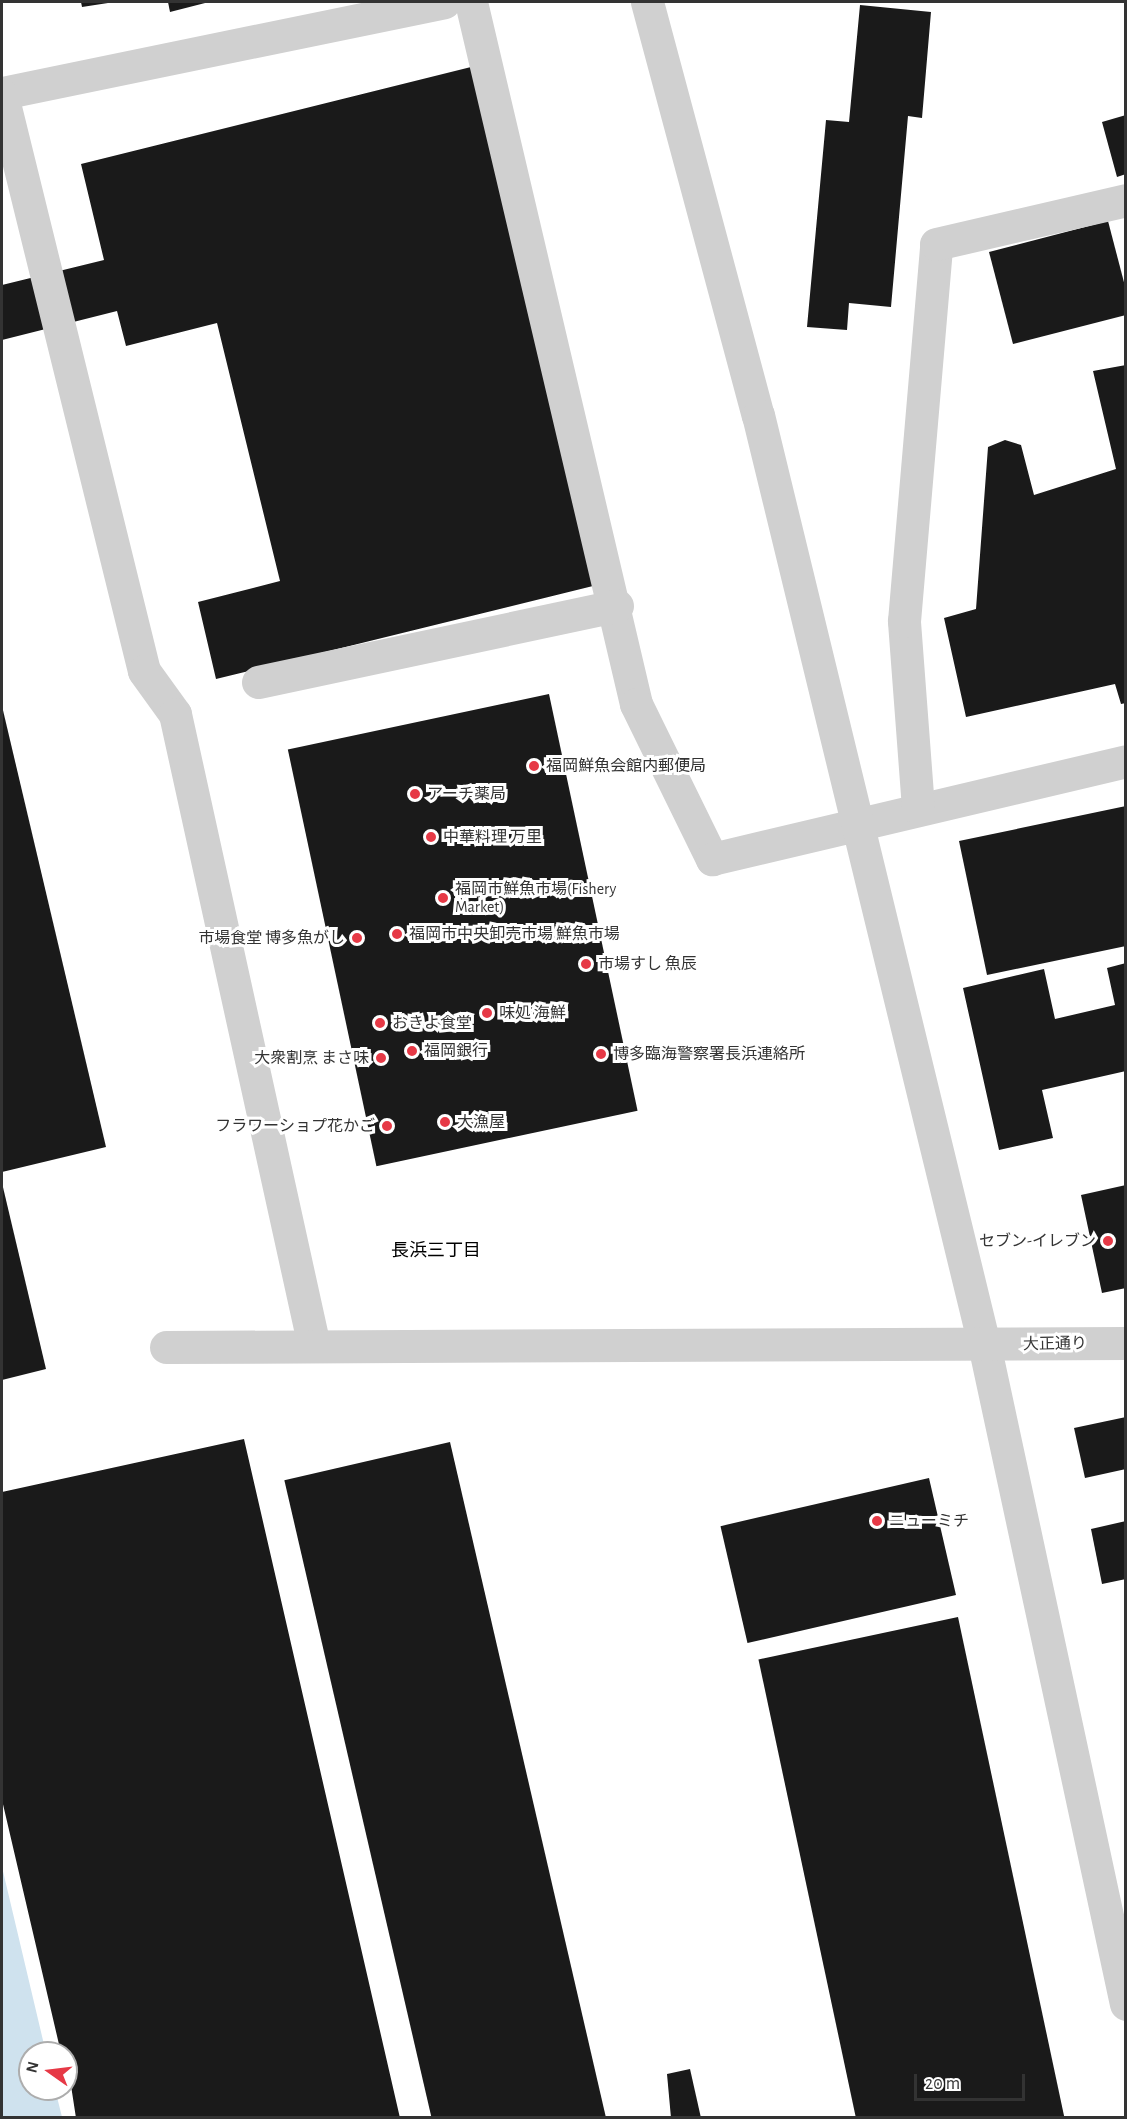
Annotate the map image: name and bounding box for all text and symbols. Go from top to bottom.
place label: 福岡鮮魚会館内郵便局 [546,756,706,776]
marker: 福岡鮮魚会館内郵便局 [527,759,541,773]
place label: アーチ薬局 [427,784,506,804]
marker: アーチ薬局 [408,787,422,801]
place label: 中華料理 万里 [443,827,542,847]
marker: 中華料理 万里 [424,830,438,844]
place label: 福岡市鮮魚市場(Fishery Market) [455,879,616,917]
marker: 福岡市鮮魚市場(Fishery Market) [436,891,450,905]
place label: 福岡市中央卸売市場 鮮魚市場 [409,924,620,944]
marker: 福岡市中央卸売市場 鮮魚市場 [390,927,404,941]
place label: 市場食堂 博多魚がし [198,928,345,948]
marker: 市場食堂 博多魚がし [350,931,364,945]
place label: 市場すし 魚辰 [598,954,697,974]
marker: 市場すし 魚辰 [579,957,593,971]
place label: 味処 海鮮 [499,1003,566,1023]
marker: 味処 海鮮 [480,1006,494,1020]
place label: おきよ食堂 [392,1013,472,1033]
marker: おきよ食堂 [373,1016,387,1030]
place label: 福岡銀行 [424,1041,488,1061]
marker: 福岡銀行 [405,1044,419,1058]
place label: 博多臨海警察署長浜連絡所 [613,1044,805,1064]
marker: 博多臨海警察署長浜連絡所 [594,1047,608,1061]
place label: 大衆割烹 まさ味 [254,1048,369,1068]
marker: 大衆割烹 まさ味 [374,1051,388,1065]
place label: 大漁屋 [457,1112,505,1132]
marker: 大漁屋 [438,1115,452,1129]
place label: フラワーショプ花かご [215,1116,375,1136]
marker: フラワーショプ花かご [380,1119,394,1133]
place label: セブン-イレブン [979,1231,1096,1251]
marker: セブン-イレブン [1101,1234,1115,1248]
district label: 長浜三丁目 [391,1240,481,1262]
street label: 大正通り [1023,1334,1087,1354]
place label: ニューミチ [889,1511,969,1531]
marker: ニューミチ [870,1514,884,1528]
north arrow [18,2041,78,2101]
text: N [23,2060,42,2074]
scale bar [917,2062,1028,2100]
text: 20 m [925,2075,960,2093]

